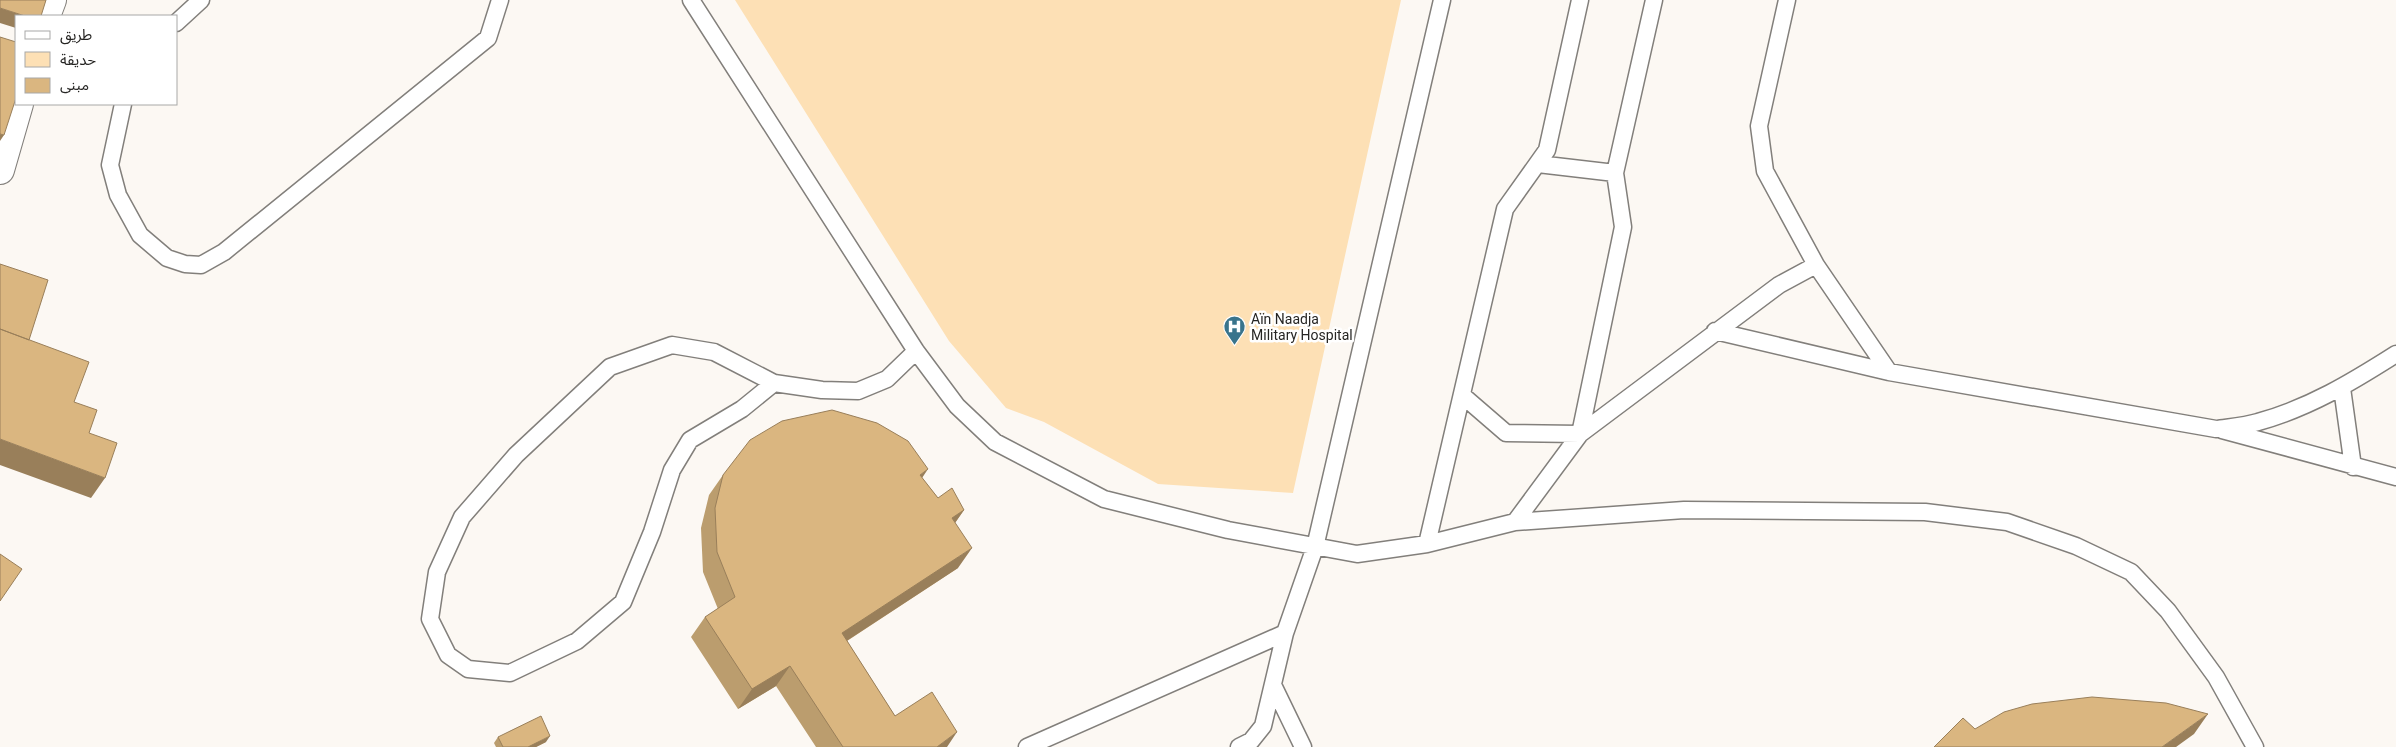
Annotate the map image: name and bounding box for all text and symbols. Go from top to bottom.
legend [15,15,178,105]
text: طريق [60,26,92,45]
text: حديقة [60,51,96,69]
text: مبنى [60,76,89,94]
place label: Aïn Naadja Military Hospital [1251,311,1353,343]
hospital icon: Aïn Naadja Military Hospital [1223,315,1247,346]

